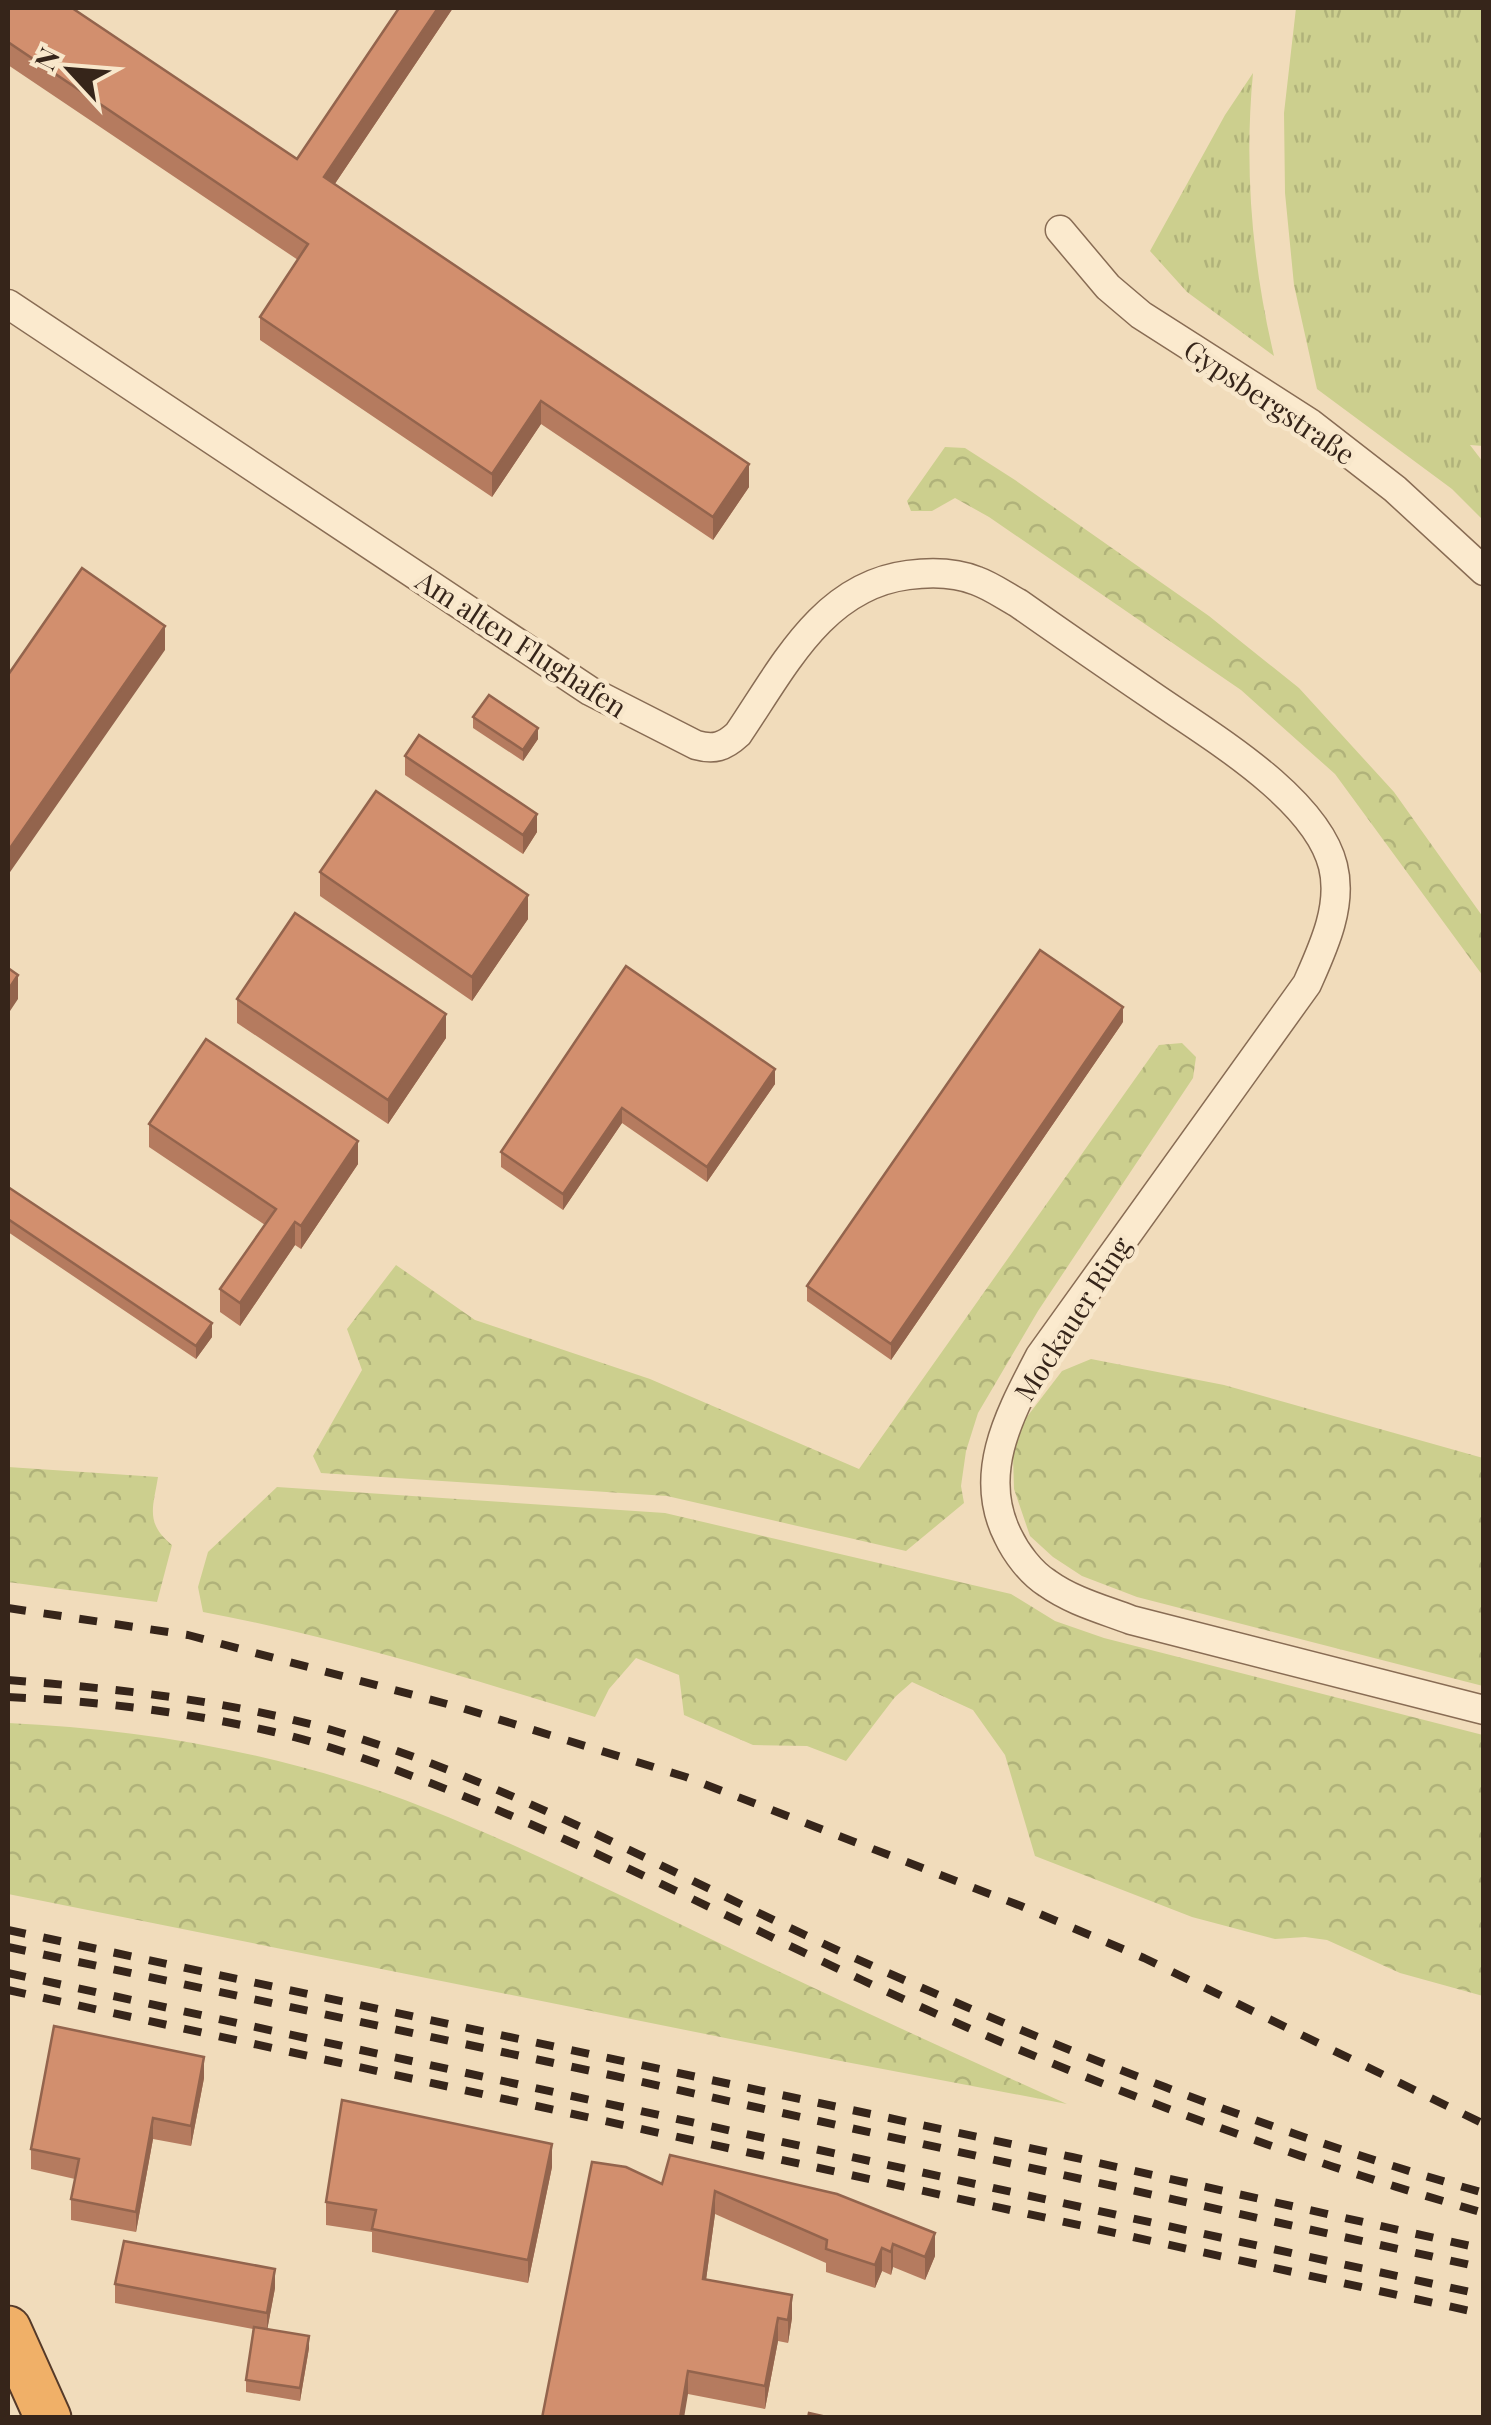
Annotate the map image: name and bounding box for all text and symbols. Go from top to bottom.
north arrow [20,20,120,120]
text: N [25,41,67,76]
street label: Gypsbergstraße [1177,330,1363,472]
street label: Am alten Flughafen [409,560,635,725]
street label: Mockauer Ring [1005,1229,1139,1407]

